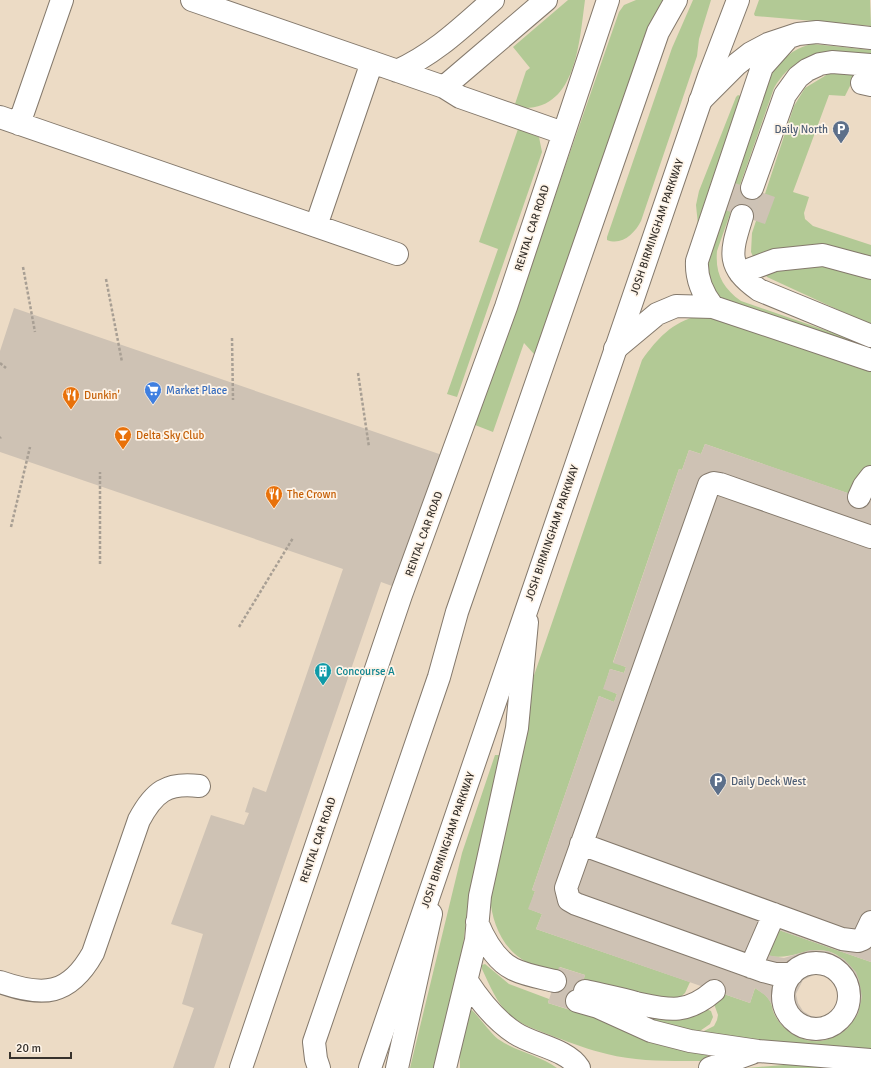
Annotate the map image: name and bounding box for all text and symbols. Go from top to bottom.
parking icon: Daily North [831,119,851,144]
place label: Daily North [774,123,828,136]
street label: JOSH BIRMINGHAM PARKWAY [628,157,687,297]
street label: RENTAL CAR ROAD [512,183,552,273]
supermarket icon: Market Place [143,380,163,405]
place label: Market Place [166,384,227,397]
restaurant icon: Dunkin' [61,385,81,410]
place label: Dunkin' [84,389,120,402]
bar icon: Delta Sky Club [113,425,133,450]
place label: Delta Sky Club [136,429,204,442]
street label: JOSH BIRMINGHAM PARKWAY [523,463,582,603]
restaurant icon: The Crown [264,484,284,509]
place label: The Crown [287,488,336,501]
street label: RENTAL CAR ROAD [403,490,445,578]
building icon: Concourse A [313,661,333,686]
place label: Concourse A [336,665,395,678]
street label: JOSH BIRMINGHAM PARKWAY [419,770,478,910]
parking icon: Daily Deck West [708,771,728,796]
place label: Daily Deck West [731,775,806,788]
street label: RENTAL CAR ROAD [297,796,339,884]
scale bar [10,1034,71,1060]
text: 20 m [16,1041,41,1056]

